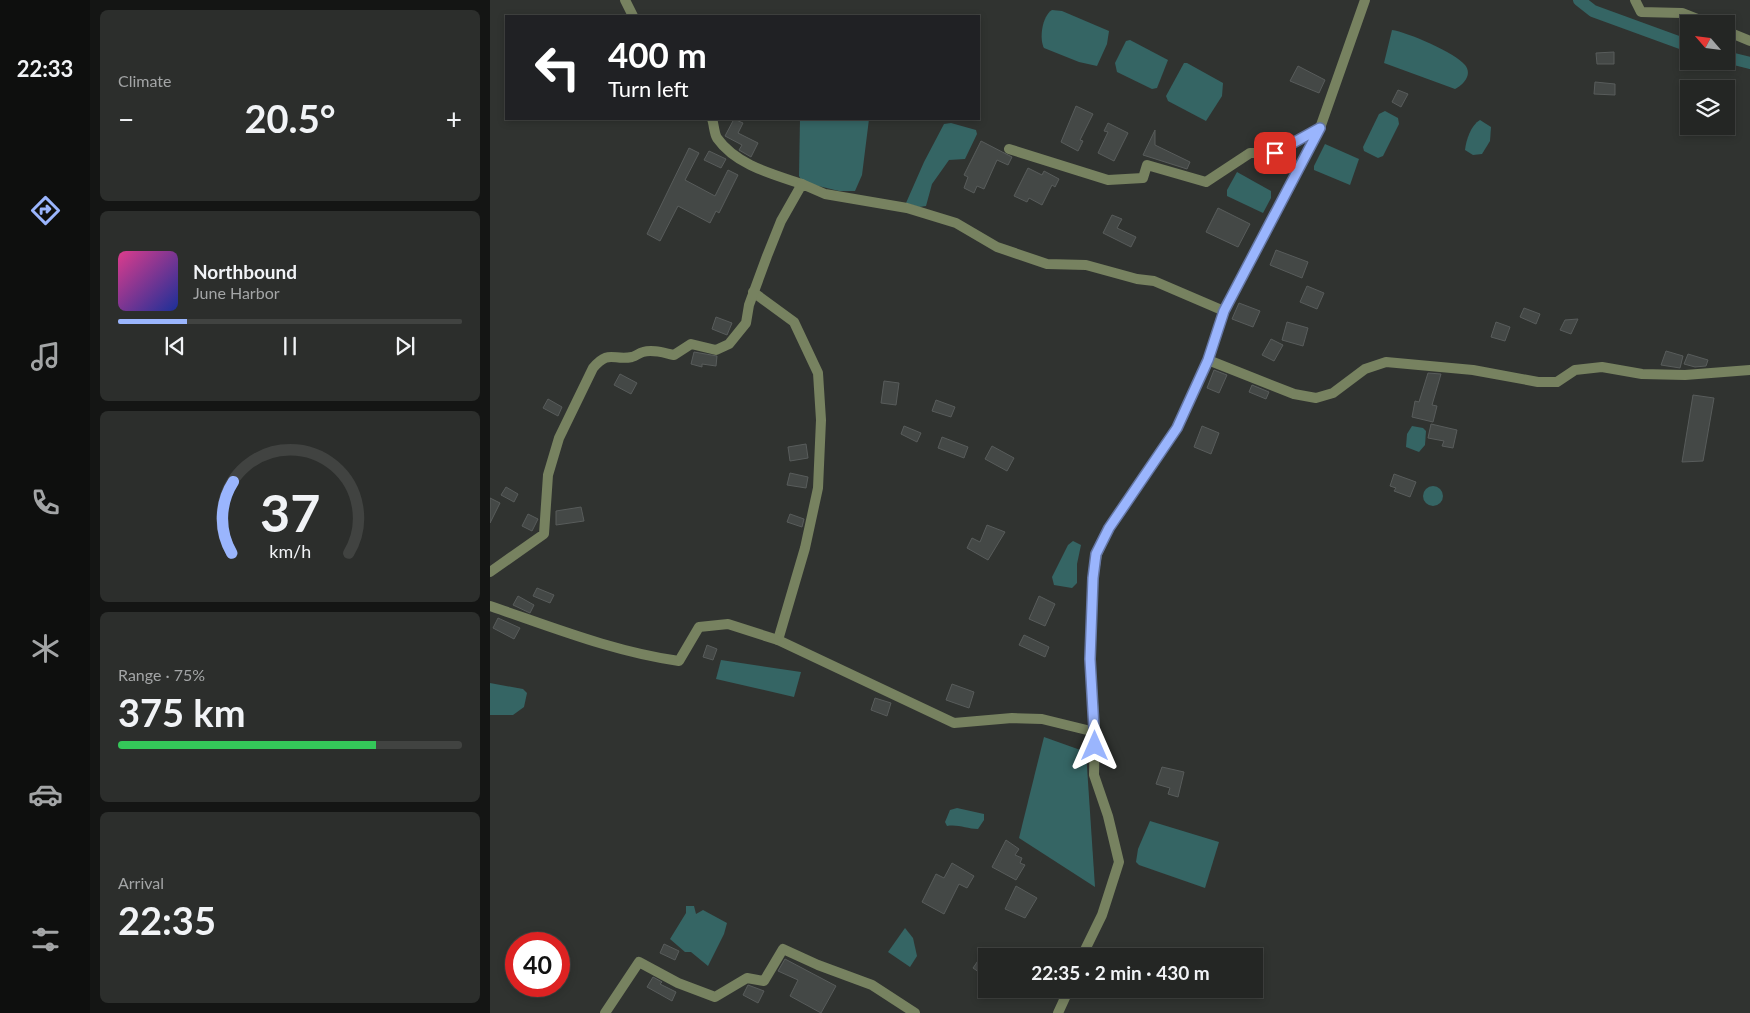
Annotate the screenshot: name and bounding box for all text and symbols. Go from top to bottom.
north arrow [1680,15,1735,70]
map controls [1680,15,1735,135]
text: 400 m [608,33,707,75]
icon: left [525,35,590,100]
text: 22:33 [17,55,73,82]
text: Climate [118,71,171,90]
text: Turn left [608,75,689,102]
button: layers [1680,80,1735,135]
text: 20.5° [245,95,335,141]
text: − [118,102,134,136]
text: + [446,102,462,136]
pin [1254,132,1296,174]
icon: arrive [1261,139,1289,167]
icon: directions [28,193,63,228]
text: Northbound [193,260,297,283]
text: June Harbor [193,283,280,302]
icon: previous [161,332,189,360]
icon: pause [276,332,304,360]
icon: next [391,332,419,360]
icon: music [28,339,63,374]
text: 37 [260,481,320,543]
icon: phone [28,485,63,520]
text: km/h [269,540,311,562]
icon: climate [28,631,63,666]
text: Range · 75% [118,665,205,684]
text: 375 km [118,689,246,735]
position arrow [1068,719,1120,771]
icon: car [28,777,63,812]
text: Arrival [118,873,164,892]
text: 22:35 [118,897,216,943]
icon: filters [28,922,63,957]
speed limit sign: 40 [505,932,570,997]
text: 22:35 · 2 min · 430 m [1031,961,1210,984]

